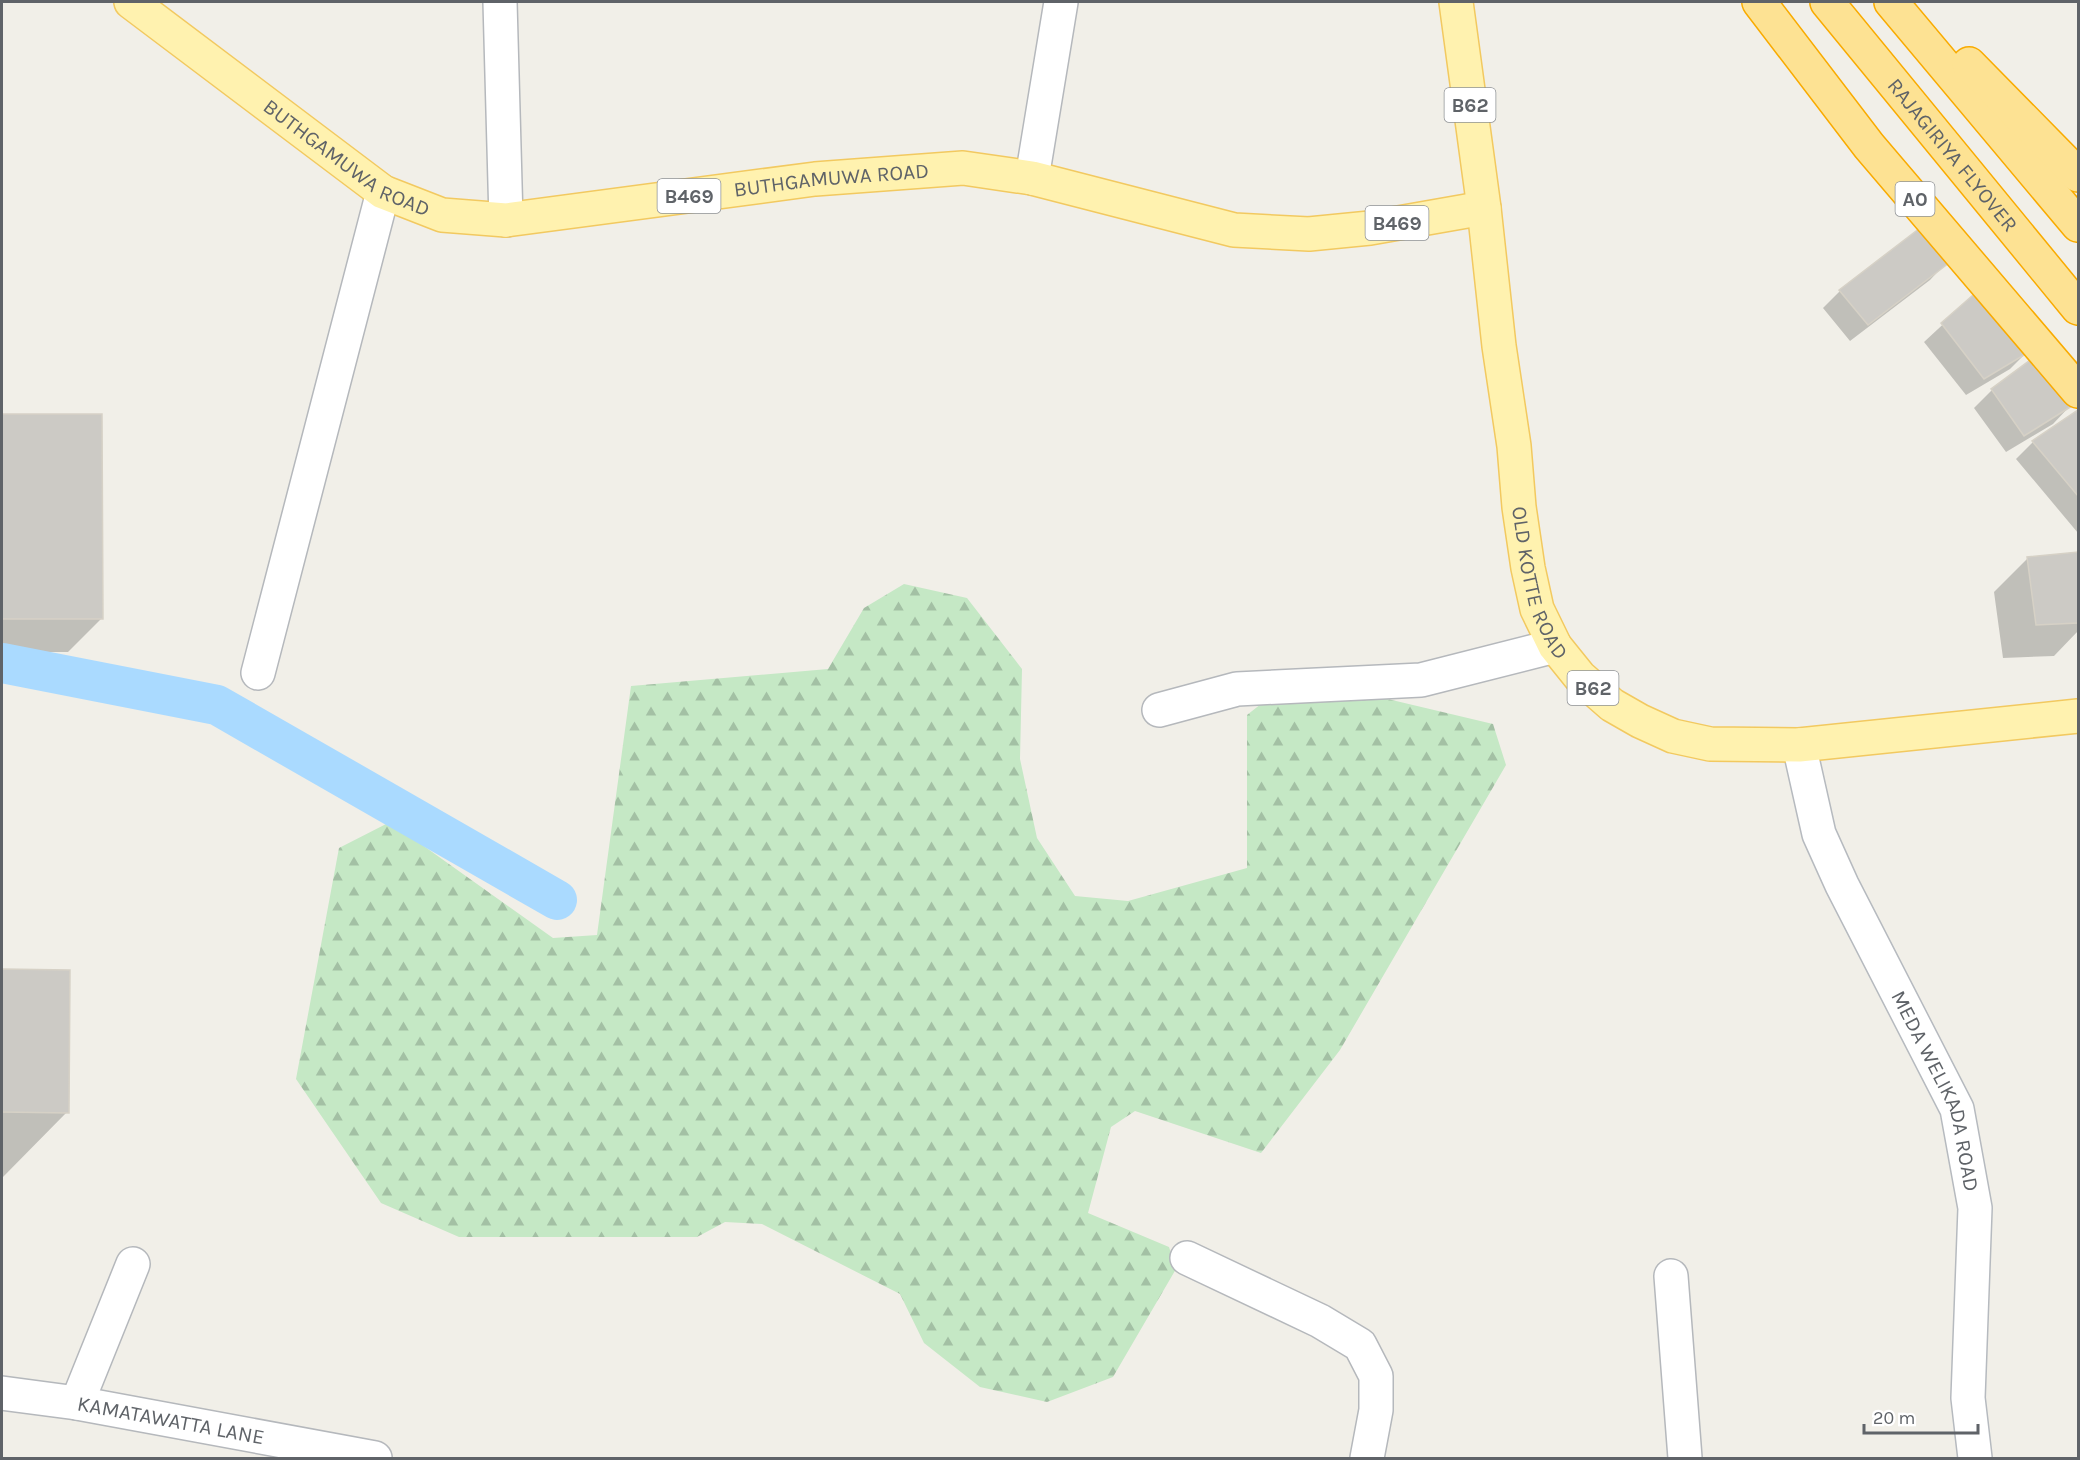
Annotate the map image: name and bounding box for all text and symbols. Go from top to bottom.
street label: RAJAGIRIYA FLYOVER [1883,74,2023,237]
road number: B62 [1444,88,1496,122]
street label: BUTHGAMUWA ROAD [259,94,433,221]
street label: BUTHGAMUWA ROAD [732,159,930,202]
road number: B469 [658,179,720,213]
road number: A0 [1896,182,1934,216]
road number: B469 [1366,206,1428,240]
street label: OLD KOTTE ROAD [1507,505,1573,664]
road number: B62 [1568,671,1618,705]
street label: MEDA WELIKADA ROAD [1886,987,1984,1193]
street label: KAMATAWATTA LANE [75,1391,266,1449]
scale bar [1864,1397,1978,1435]
text: 20 m [1873,1407,1915,1429]

